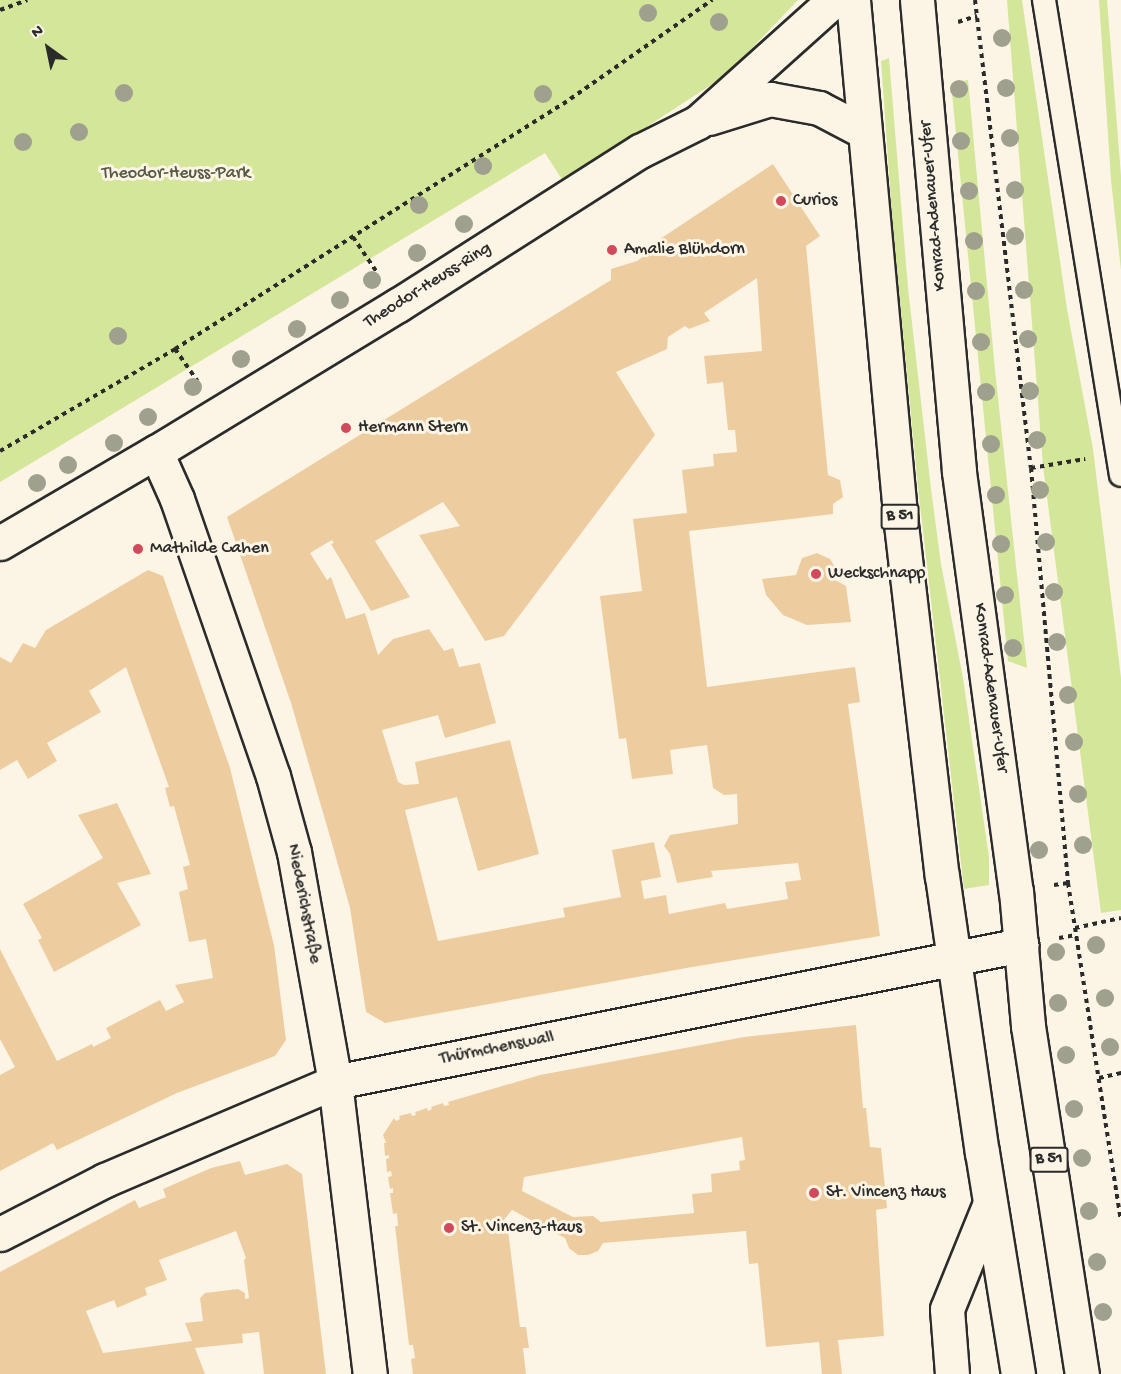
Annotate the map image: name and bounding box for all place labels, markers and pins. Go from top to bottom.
place label: Curios [793,190,837,212]
marker: Curios [774,194,788,208]
place label: Amalie Blühdorn [624,239,745,261]
marker: Amalie Blühdorn [605,243,619,257]
place label: Hermann Stern [358,417,468,439]
marker: Hermann Stern [339,421,353,435]
place label: Mathilde Cahen [150,538,269,560]
marker: Mathilde Cahen [131,542,145,556]
place label: Weckschnapp [828,563,925,585]
marker: Weckschnapp [809,567,823,581]
place label: St. Vincenz Haus [826,1182,946,1204]
marker: St. Vincenz Haus [807,1186,821,1200]
place label: St. Vincenz-Haus [461,1217,582,1239]
marker: St. Vincenz-Haus [442,1221,456,1235]

